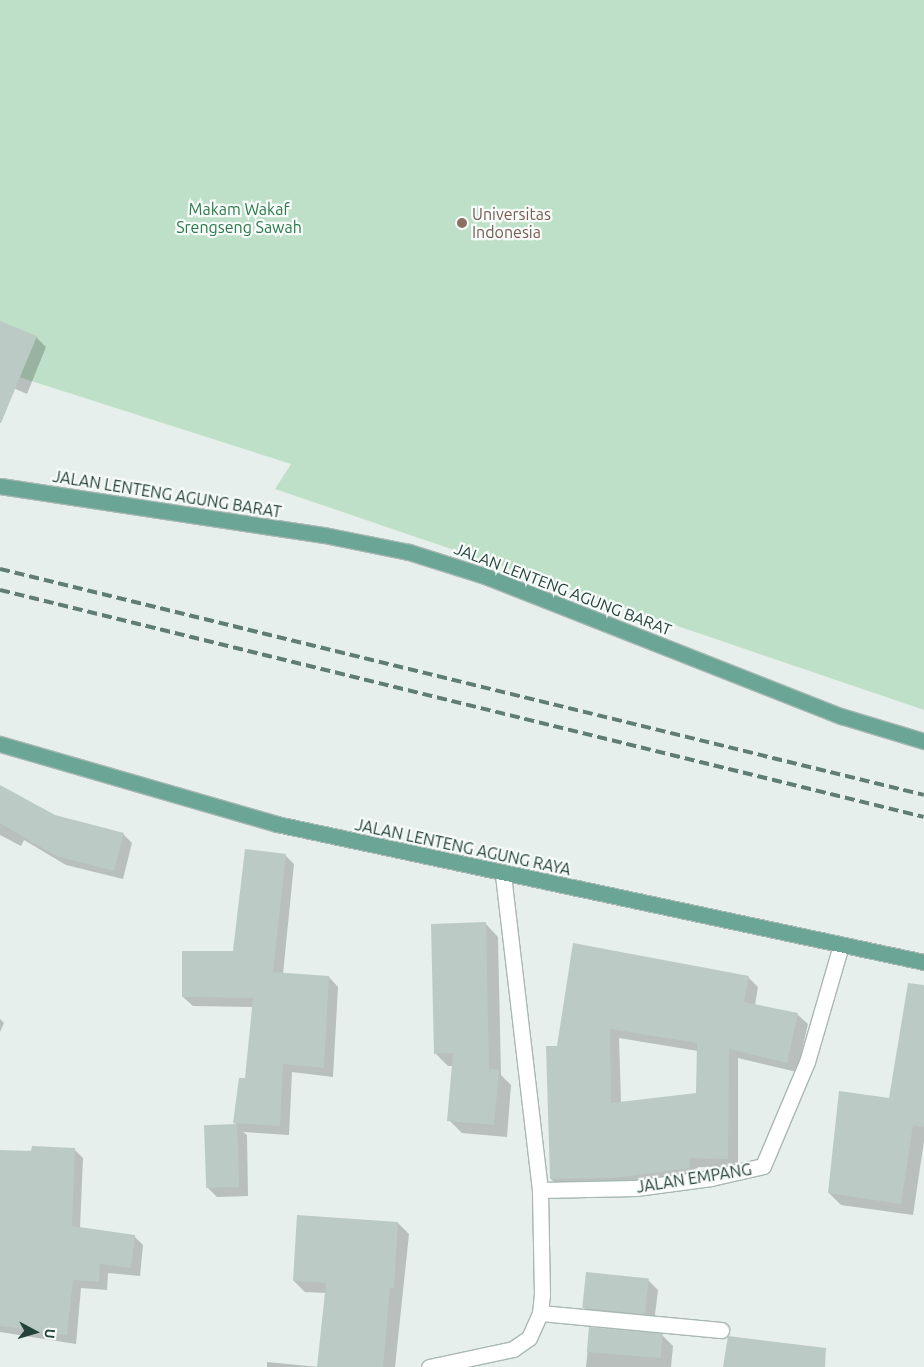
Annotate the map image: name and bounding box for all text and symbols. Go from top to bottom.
park label: Makam Wakaf Srengseng Sawah [176,199,302,237]
place label: Universitas Indonesia [472,204,551,242]
marker: Universitas Indonesia [456,217,468,229]
street label: JALAN LENTENG AGUNG BARAT [51,466,283,522]
street label: JALAN LENTENG AGUNG BARAT [452,539,674,639]
street label: JALAN LENTENG AGUNG RAYA [353,815,573,879]
street label: JALAN EMPANG [635,1159,753,1197]
north arrow [10,1307,60,1357]
text: U [41,1328,58,1339]

